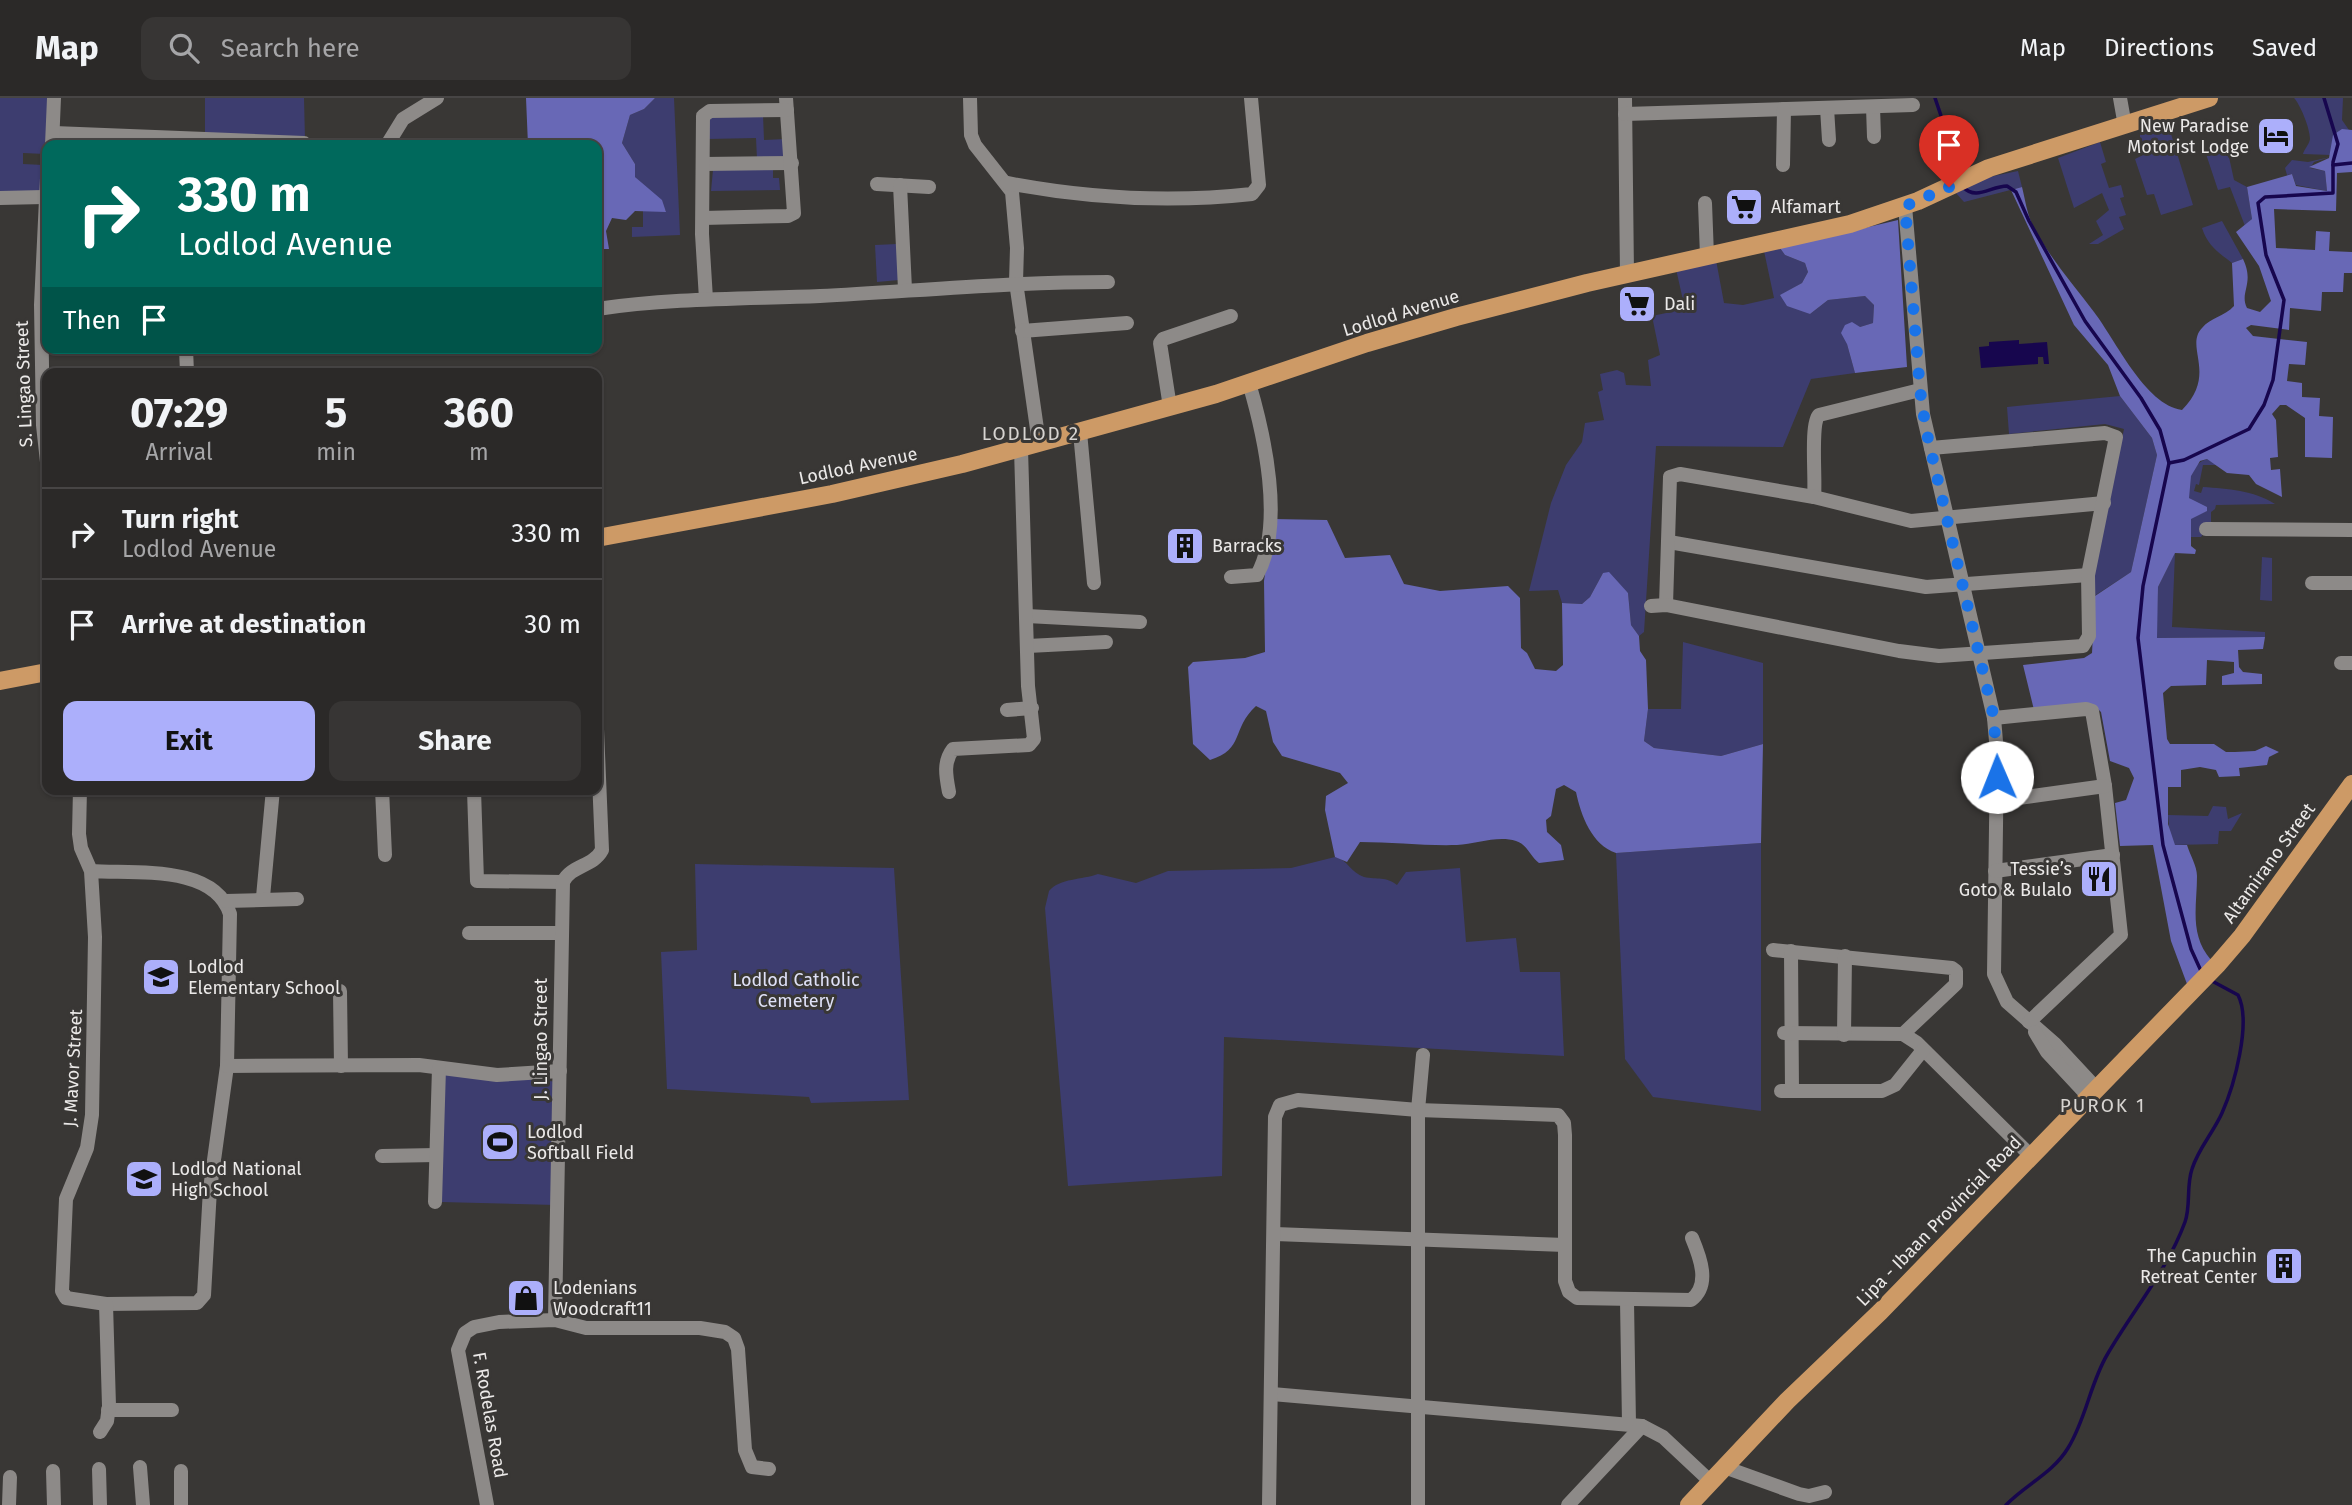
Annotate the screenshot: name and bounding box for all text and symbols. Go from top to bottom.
search box [141,17,631,80]
text: Map [35,28,99,68]
icon: search [165,29,203,67]
text: Search here [221,33,360,64]
text: Map [2020,34,2066,62]
text: Directions [2104,34,2214,62]
text: Saved [2252,34,2317,62]
pin [1919,115,1979,187]
place label: New Paradise Motorist Lodge [2127,115,2249,158]
hotel icon: New Paradise Motorist Lodge [2255,115,2297,157]
icon: arrive [1930,126,1968,164]
text: 330 m [178,165,311,224]
icon: right [63,168,154,259]
supermarket icon: Alfamart [1723,186,1765,228]
place label: Alfamart [1771,196,1841,218]
text: Lodlod Avenue [178,225,393,263]
supermarket icon: Dali [1616,283,1658,325]
street label: Lodlod Avenue [1340,285,1462,341]
place label: Dali [1664,293,1695,315]
icon: arrive [135,301,173,339]
text: Then [63,305,121,336]
street label: S. Lingao Street [11,320,37,448]
text: 07:29 [130,388,228,438]
text: 5 [325,388,347,438]
text: 360 [444,388,514,438]
district label: LODLOD 2 [982,422,1080,445]
text: Arrival [145,438,213,466]
text: min [316,438,356,466]
text: m [469,438,489,466]
street label: Lodlod Avenue [797,443,919,489]
text: Turn right [122,504,239,535]
icon: right [63,515,101,553]
text: 330 m [511,518,581,549]
building icon: Barracks [1164,525,1206,567]
text: Lodlod Avenue [122,535,276,563]
place label: Barracks [1212,535,1282,557]
icon: arrive [63,606,101,644]
text: Arrive at destination [122,609,366,640]
text: 30 m [524,609,581,640]
button: Exit [63,701,315,781]
button: Share [329,701,581,781]
position arrow [1960,740,2034,814]
street label: Altamirano Street [2218,798,2320,927]
place label: Tessie’s Goto & Bulalo [1959,858,2072,901]
restaurant icon: Tessie’s Goto & Bulalo [2078,858,2120,900]
school or university icon: Lodlod Elementary School [140,956,182,998]
place label: Lodlod Elementary School [188,956,340,999]
park label: Lodlod Catholic Cemetery [732,969,860,1012]
street label: J. Lingao Street [530,977,552,1100]
street label: J. Mavor Street [59,1008,87,1127]
district label: PUROK 1 [2060,1094,2146,1117]
sports icon: Lodlod Softball Field [479,1121,521,1163]
place label: Lodlod Softball Field [527,1121,634,1164]
street label: Lipa - Ibaan Provincial Road [1852,1131,2026,1311]
school or university icon: Lodlod National High School [123,1158,165,1200]
place label: Lodlod National High School [171,1158,302,1201]
place label: The Capuchin Retreat Center [2140,1245,2257,1288]
building icon: The Capuchin Retreat Center [2263,1245,2305,1287]
shop icon: Lodenians Woodcraft11 [505,1277,547,1319]
place label: Lodenians Woodcraft11 [553,1277,652,1320]
street label: F. Rodelas Road [468,1350,512,1480]

